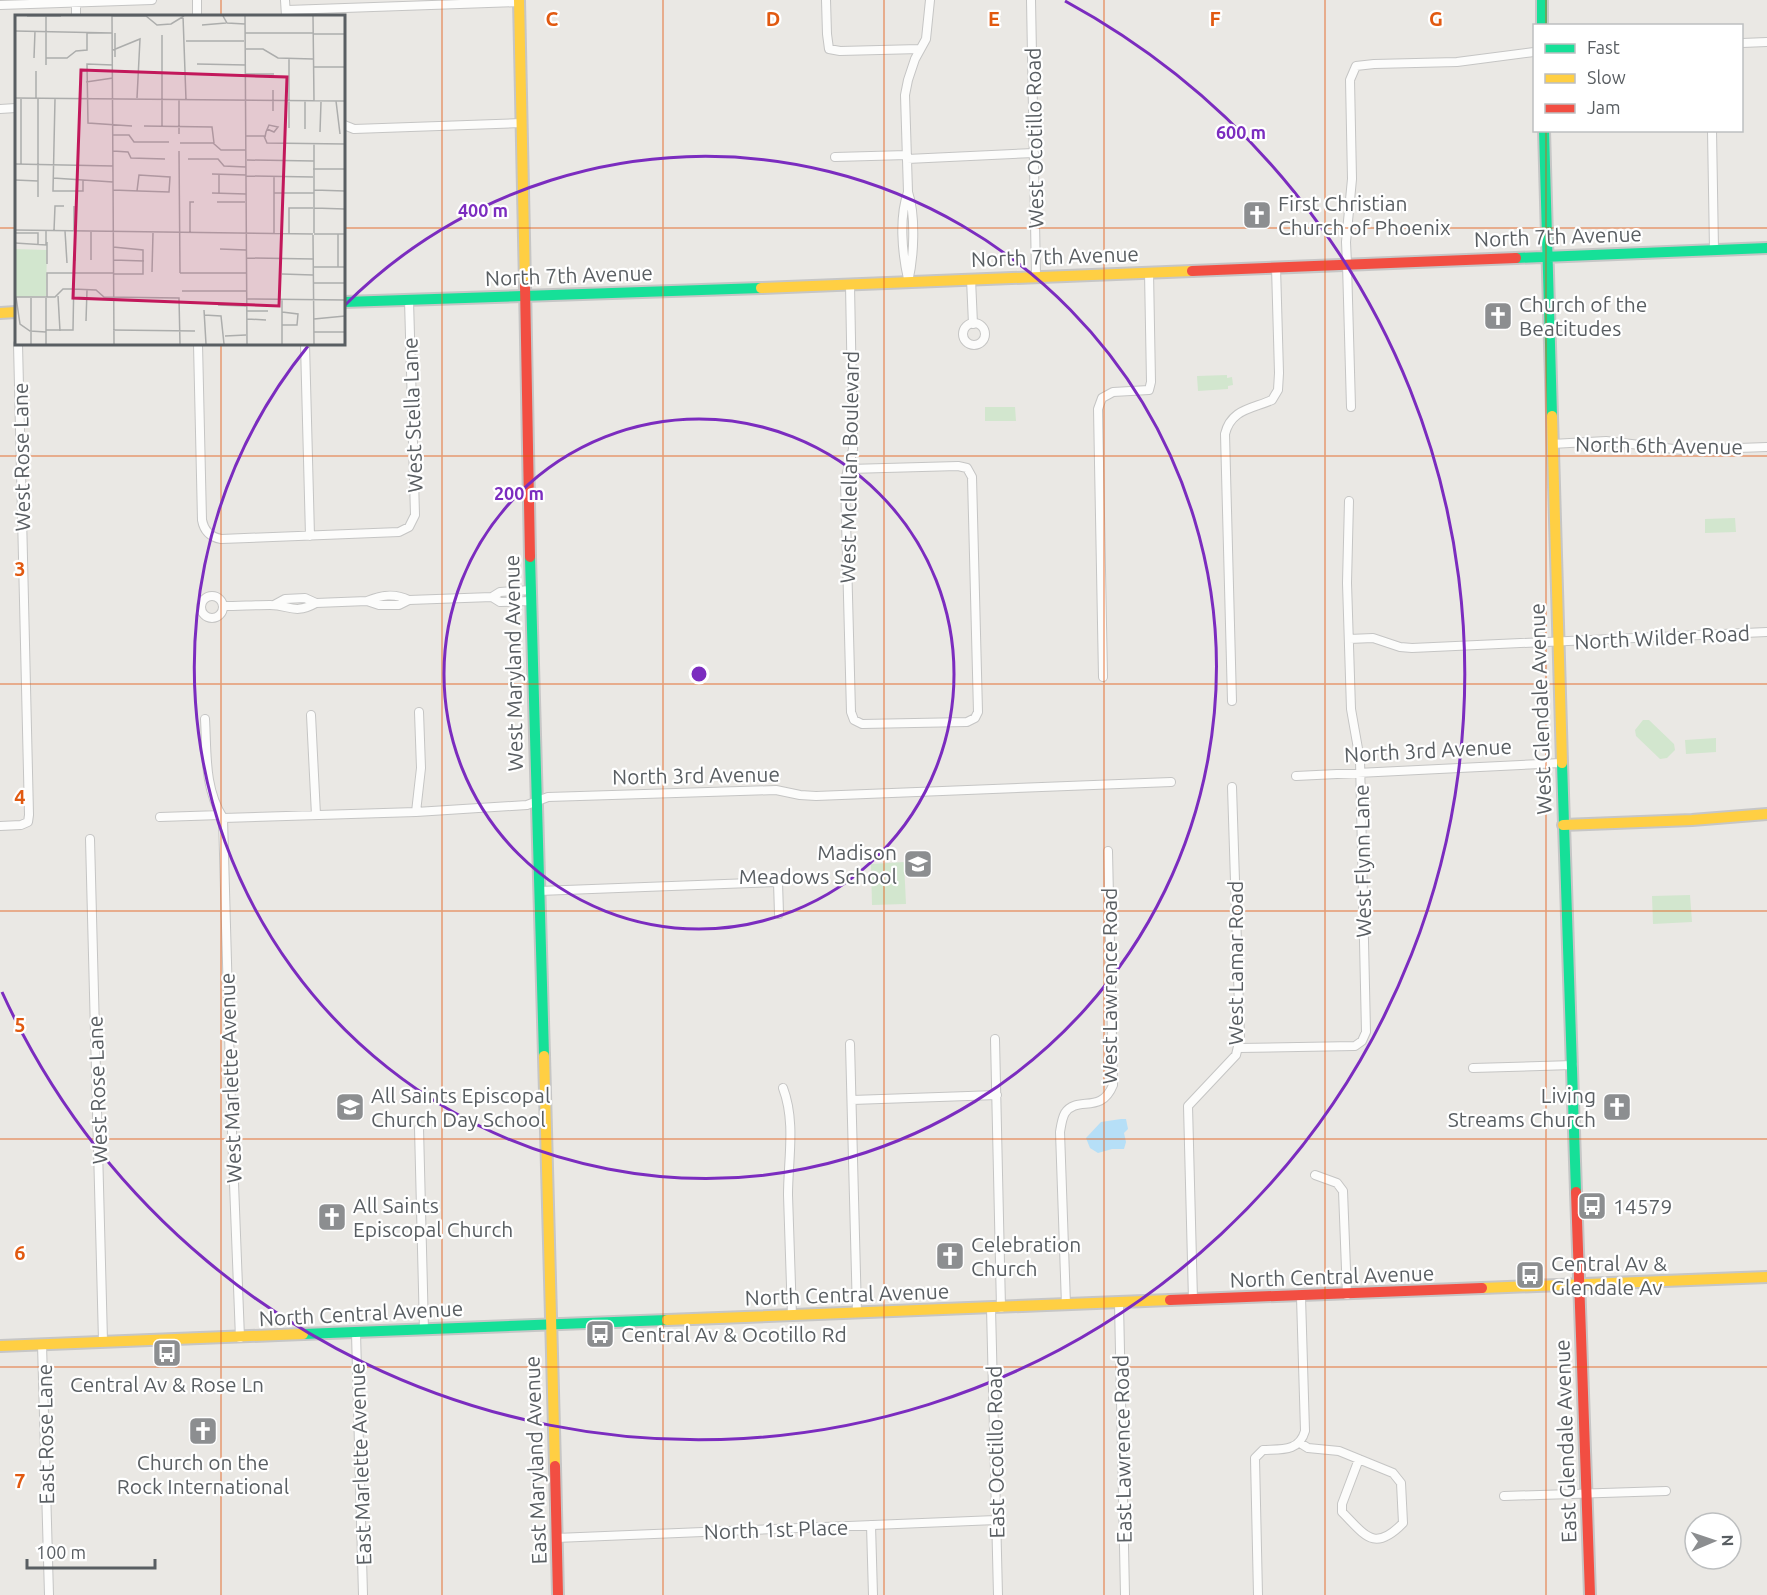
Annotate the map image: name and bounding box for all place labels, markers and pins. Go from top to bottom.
place label: First Christian Church of Phoenix [1278,191,1451,239]
church icon: First Christian Church of Phoenix [1241,199,1273,231]
place label: Church of the Beatitudes [1519,292,1647,340]
church icon: Church of the Beatitudes [1482,300,1514,332]
centre of rings [689,664,709,684]
place label: Madison Meadows School [739,840,897,888]
school or university icon: Madison Meadows School [902,848,934,880]
place label: All Saints Episcopal Church Day School [371,1083,550,1131]
place label: Living Streams Church [1448,1083,1596,1131]
school or university icon: All Saints Episcopal Church Day School [334,1091,366,1123]
church icon: Living Streams Church [1601,1091,1633,1123]
bus stop icon: 14579 [1576,1190,1608,1222]
place label: All Saints Episcopal Church [353,1193,513,1241]
place label: 14579 [1613,1194,1672,1218]
church icon: All Saints Episcopal Church [316,1201,348,1233]
place label: Celebration Church [971,1232,1081,1280]
church icon: Celebration Church [934,1240,966,1272]
place label: Central Av & Glendale Av [1551,1251,1667,1299]
bus stop icon: Central Av & Glendale Av [1514,1259,1546,1291]
bus stop icon: Central Av & Ocotillo Rd [584,1318,616,1350]
place label: Central Av & Ocotillo Rd [621,1322,847,1346]
bus stop icon: Central Av & Rose Ln [151,1337,183,1369]
place label: Central Av & Rose Ln [70,1372,264,1396]
church icon: Church on the Rock International [187,1415,219,1447]
place label: Church on the Rock International [117,1450,289,1498]

